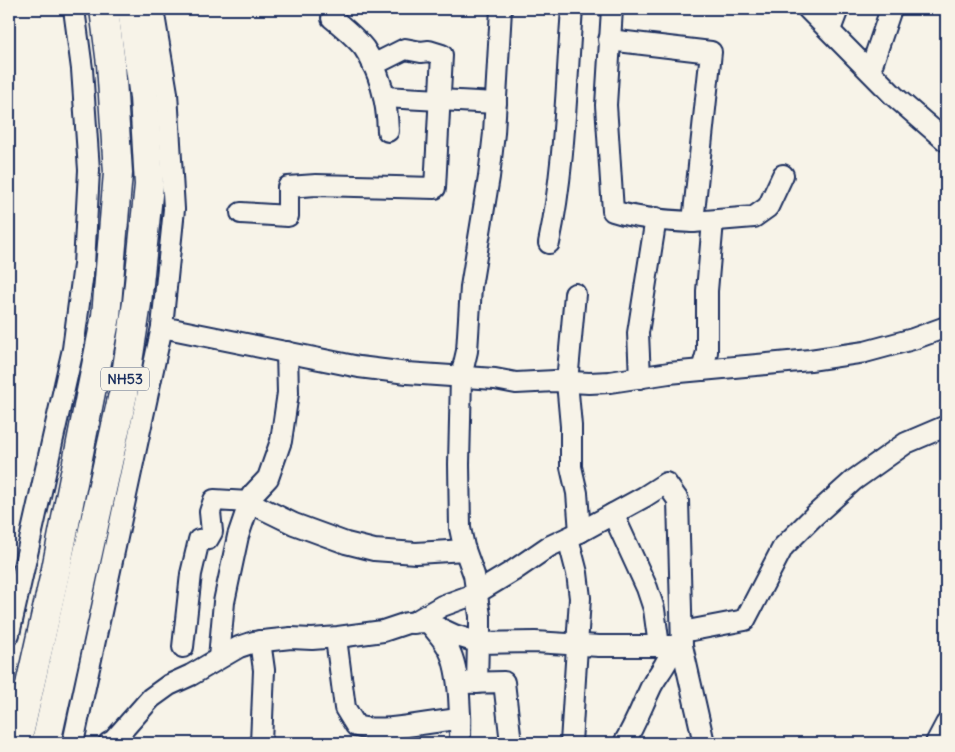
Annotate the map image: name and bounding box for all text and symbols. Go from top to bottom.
road number: NH53 [101,368,149,390]

